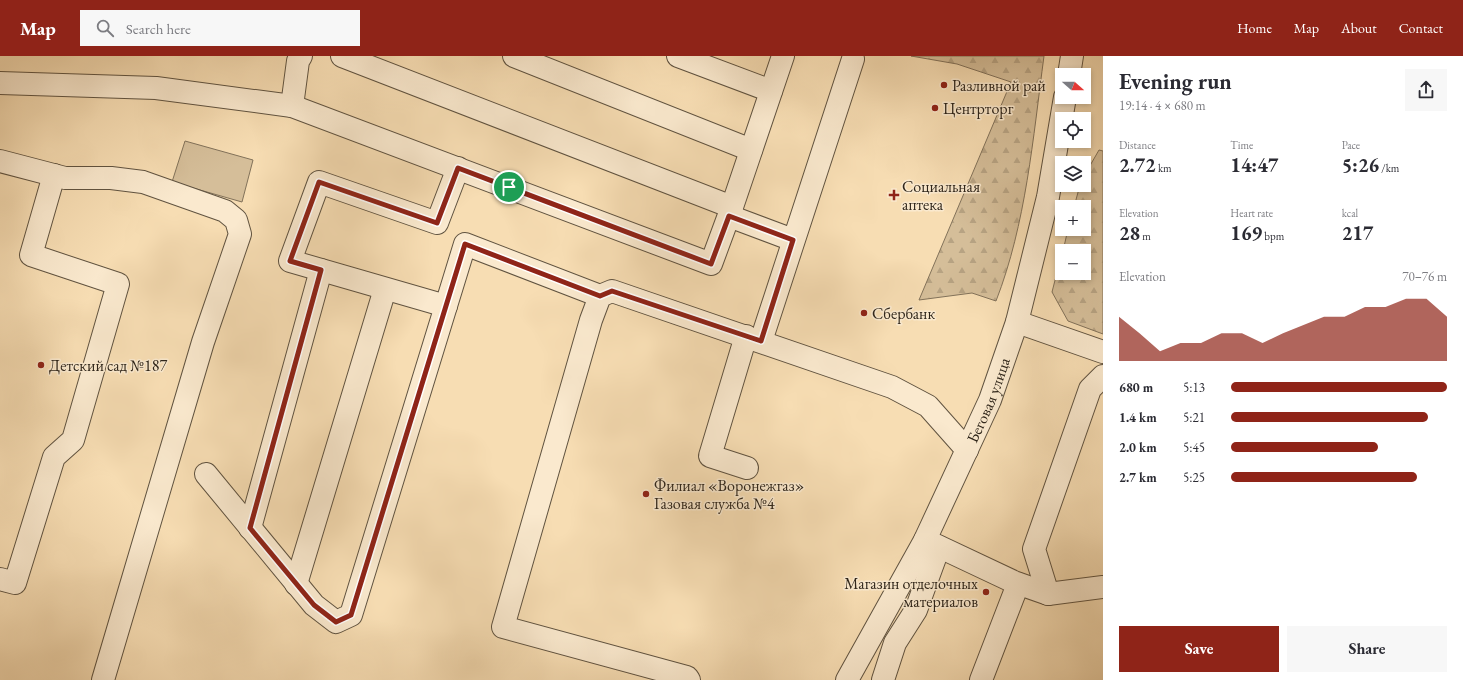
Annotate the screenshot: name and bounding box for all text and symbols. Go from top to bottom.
search box [80,10,360,46]
text: Map [20,16,56,41]
icon: search [94,17,116,39]
text: Search here [126,19,191,38]
text: Home [1237,19,1272,37]
text: Map [1294,19,1319,37]
text: About [1341,19,1377,37]
text: Contact [1399,19,1443,37]
text: Evening run [1119,67,1232,96]
north arrow [1055,68,1091,104]
map controls [1055,68,1091,280]
button: share [1405,69,1447,111]
place label: Разливной рай [952,75,1046,96]
marker: Разливной рай [939,80,949,90]
text: 19:14 · 4 × 680 m [1119,97,1206,114]
place label: Центрторг [943,98,1014,119]
marker: Центрторг [930,103,940,113]
button: locate [1055,112,1091,148]
text: Distance [1119,138,1156,152]
text: Time [1230,138,1253,152]
text: Pace [1342,138,1360,152]
text: 2.72 [1119,152,1156,178]
text: 14:47 [1230,152,1278,178]
text: 5:26 [1342,152,1379,178]
button: layers [1055,156,1091,192]
text: km [1156,161,1172,175]
text: /km [1379,161,1399,175]
pin [492,170,526,204]
icon: arrive [498,176,520,198]
place label: Социальная аптека [902,176,980,215]
marker: Социальная аптека [889,190,899,200]
button: + [1055,200,1091,236]
text: Elevation [1119,206,1159,220]
text: Heart rate [1230,206,1273,220]
text: kcal [1342,206,1358,220]
text: 28 [1119,220,1140,246]
text: 169 [1230,220,1262,246]
text: 217 [1342,220,1373,246]
text: m [1140,229,1151,243]
text: bpm [1262,229,1284,243]
button: − [1055,244,1091,280]
text: Elevation [1119,268,1166,285]
text: 70–76 m [1402,268,1447,285]
place label: Сбербанк [872,303,935,324]
marker: Сбербанк [859,308,869,318]
street label: Беговая улица [962,354,1015,446]
place label: Детский сад №187 [49,355,167,376]
marker: Детский сад №187 [36,360,46,370]
text: 680 m [1119,379,1153,396]
text: 5:13 [1183,379,1205,396]
text: 1.4 km [1119,409,1157,426]
text: 5:21 [1183,409,1205,426]
text: 2.0 km [1119,439,1157,456]
text: 5:45 [1183,439,1205,456]
text: 2.7 km [1119,469,1157,486]
text: 5:25 [1183,469,1205,486]
place label: Филиал «Воронежгаз» Газовая служба №4 [654,475,804,514]
marker: Филиал «Воронежгаз» Газовая служба №4 [641,489,651,499]
place label: Магазин отделочных материалов [844,573,978,612]
marker: Магазин отделочных материалов [981,587,991,597]
button: Save [1119,626,1279,672]
button: Share [1287,626,1447,672]

